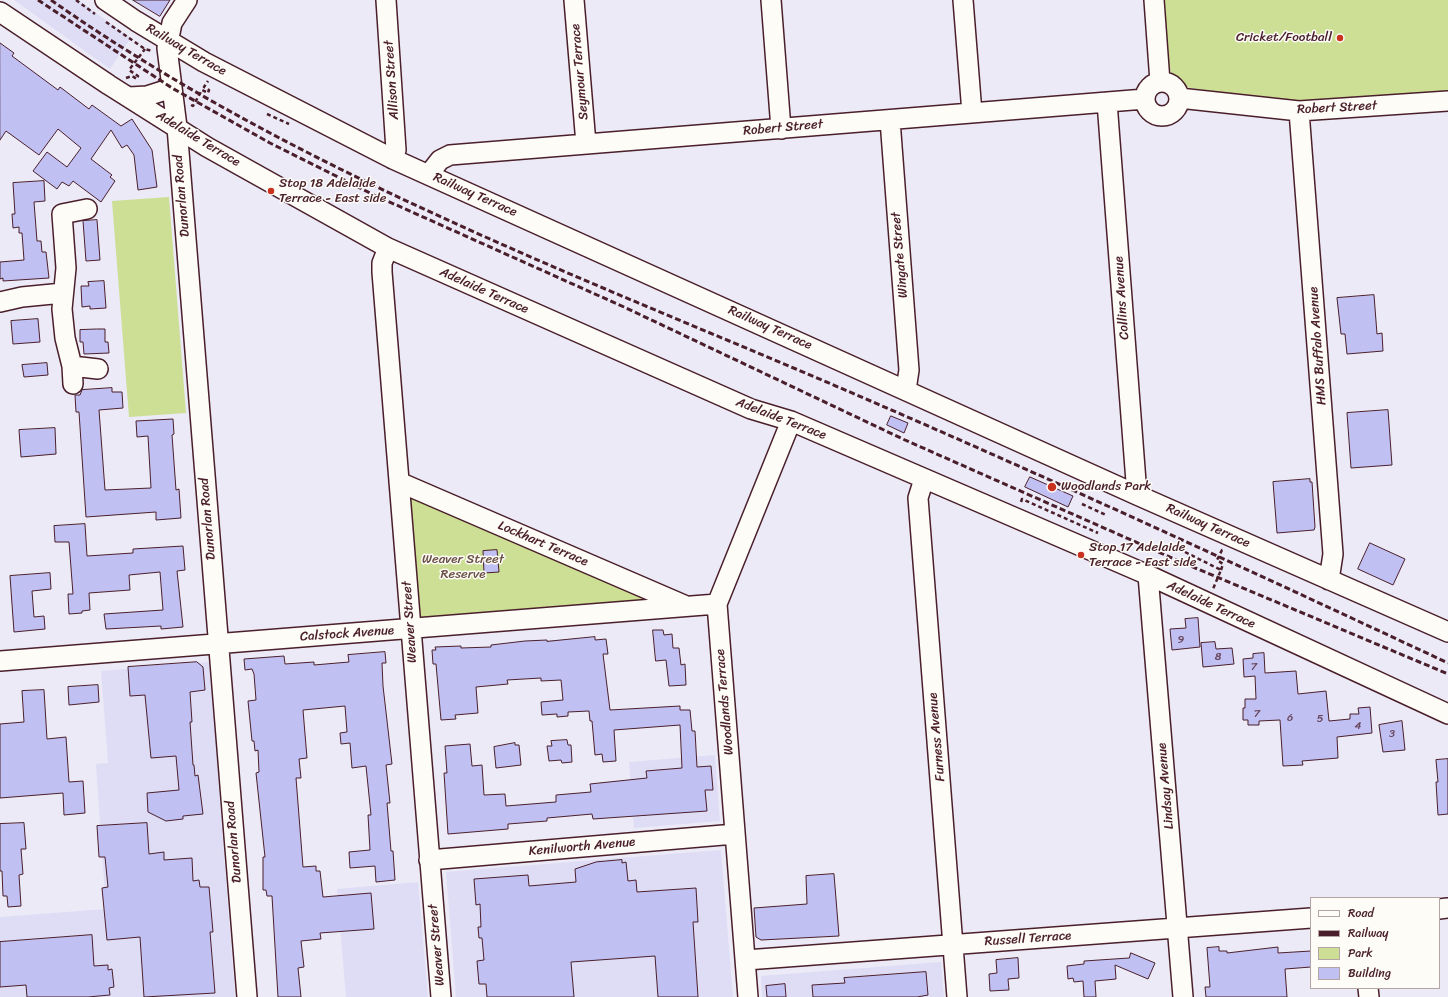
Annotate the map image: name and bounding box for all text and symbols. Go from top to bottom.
street label: Railway Terrace [143,21,229,79]
street label: Seymour Terrace [568,23,592,121]
place label: Cricket/Football [1236,30,1332,46]
marker: Cricket/Football [1335,33,1345,43]
street label: Allison Street [381,40,403,120]
street label: Robert Street [1297,98,1377,118]
street label: Adelaide Terrace [153,108,243,170]
street label: Robert Street [742,117,824,139]
street label: Dunorlan Road [171,154,193,238]
street label: Railway Terrace [431,170,519,220]
place label: Stop 18 Adelaide Terrace - East side [279,176,386,207]
marker: Stop 18 Adelaide Terrace - East side [266,186,276,196]
street label: Wingate Street [888,211,912,299]
street label: Collins Avenue [1111,256,1133,340]
street label: Adelaide Terrace [437,264,531,318]
street label: HMS Buffalo Avenue [1306,286,1330,406]
street label: Railway Terrace [726,303,814,353]
street label: Adelaide Terrace [734,395,828,443]
street label: Dunorlan Road [197,477,219,561]
place label: Woodlands Park [1061,479,1151,495]
marker: Woodlands Park [1046,481,1058,493]
street label: Railway Terrace [1164,501,1252,551]
street label: Lockhart Terrace [496,518,590,570]
place label: Stop 17 Adelaide Terrace - East side [1089,540,1196,571]
marker: Stop 17 Adelaide Terrace - East side [1076,550,1086,560]
park label: Weaver Street Reserve [422,552,504,583]
street label: Adelaide Terrace [1164,578,1258,632]
street label: Weaver Street [399,581,421,663]
street label: Calstock Avenue [299,623,395,645]
house number: 9 [1178,633,1184,647]
street label: Woodlands Terrace [713,648,737,756]
house number: 8 [1215,650,1221,664]
house number: 7 [1251,660,1257,674]
street label: Furness Avenue [925,692,949,782]
house number: 7 [1254,707,1260,721]
house number: 6 [1287,711,1293,725]
house number: 5 [1317,712,1323,726]
house number: 4 [1355,719,1361,733]
house number: 3 [1389,727,1395,741]
street label: Lindsay Avenue [1154,742,1178,830]
street label: Dunorlan Road [223,800,245,884]
street label: Kenilworth Avenue [528,835,636,859]
legend [1310,897,1440,989]
text: Road [1348,902,1374,924]
street label: Weaver Street [426,903,448,987]
text: Railway [1348,922,1389,944]
street label: Russell Terrace [984,928,1072,950]
text: Park [1348,942,1373,964]
text: Building [1348,962,1391,984]

